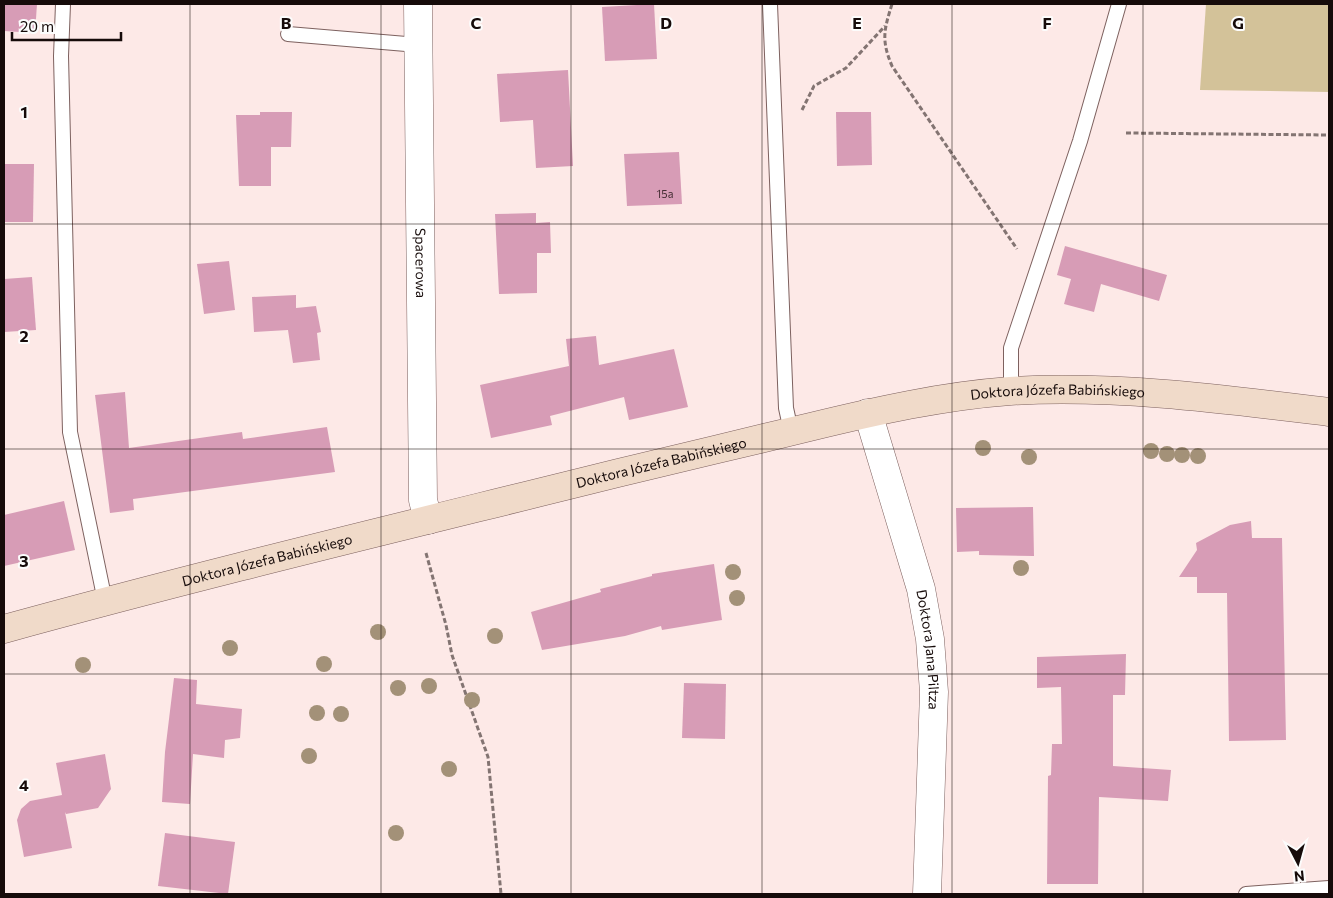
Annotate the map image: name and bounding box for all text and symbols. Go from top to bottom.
scale bar [12,10,121,42]
text: B [281,13,292,32]
text: C [471,13,482,32]
text: D [660,13,672,32]
text: E [852,13,862,32]
text: F [1042,13,1052,32]
text: G [1232,13,1244,32]
text: 20 m [20,17,54,35]
text: 1 [20,102,28,121]
house number: 15a [657,187,673,200]
street label: Spacerowa [412,228,430,298]
text: 2 [19,326,29,345]
street label: Doktora Józefa Babińskiego [969,381,1146,403]
street label: Doktora Józefa Babińskiego [574,433,748,491]
street label: Doktora Józefa Babińskiego [180,530,354,589]
text: 3 [19,551,29,570]
street label: Doktora Jana Piltza [913,588,943,710]
text: 4 [19,775,29,794]
north arrow [1273,838,1323,888]
text: N [1293,867,1306,885]

